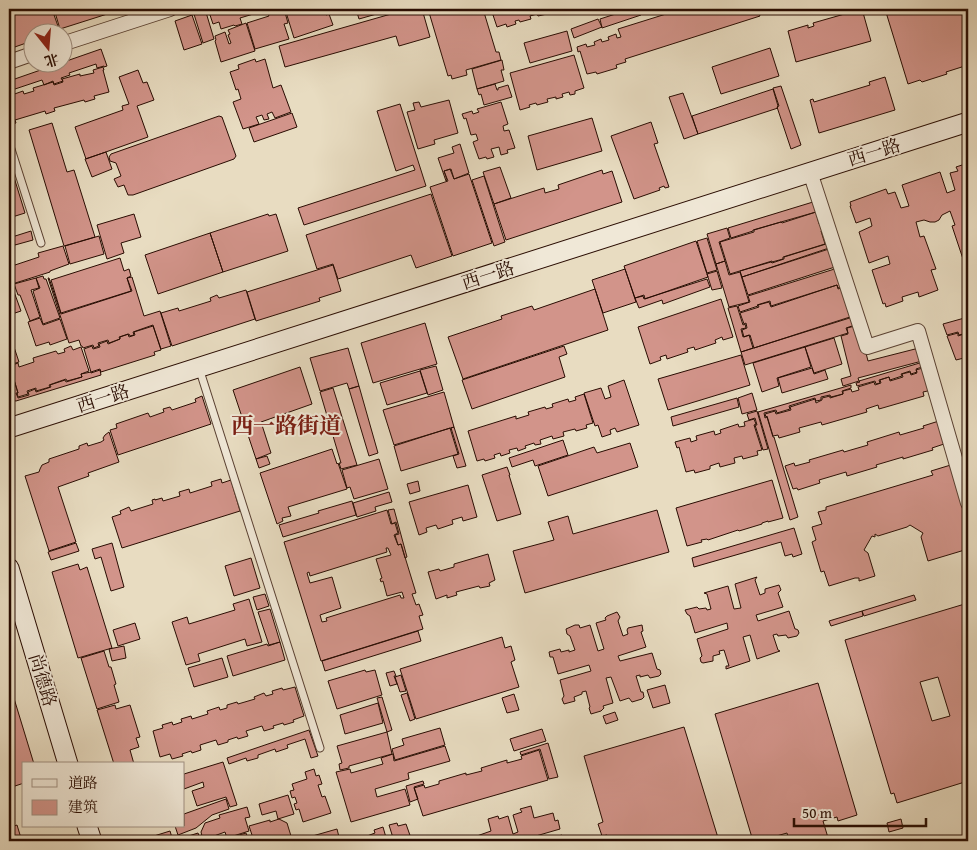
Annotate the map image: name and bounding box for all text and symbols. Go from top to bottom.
north arrow [22,22,72,72]
text: 北 [42,49,61,72]
street label: 西一路 [844,131,904,173]
street label: 西一路 [458,254,518,296]
street label: 西一路 [73,377,133,419]
district label: 西一路街道 [231,409,341,441]
street label: 尚德路 [22,650,64,710]
legend [22,762,185,828]
text: 道路 [68,772,98,793]
scale bar [794,795,927,827]
text: 建筑 [68,796,98,817]
text: 50 m [802,802,833,823]

